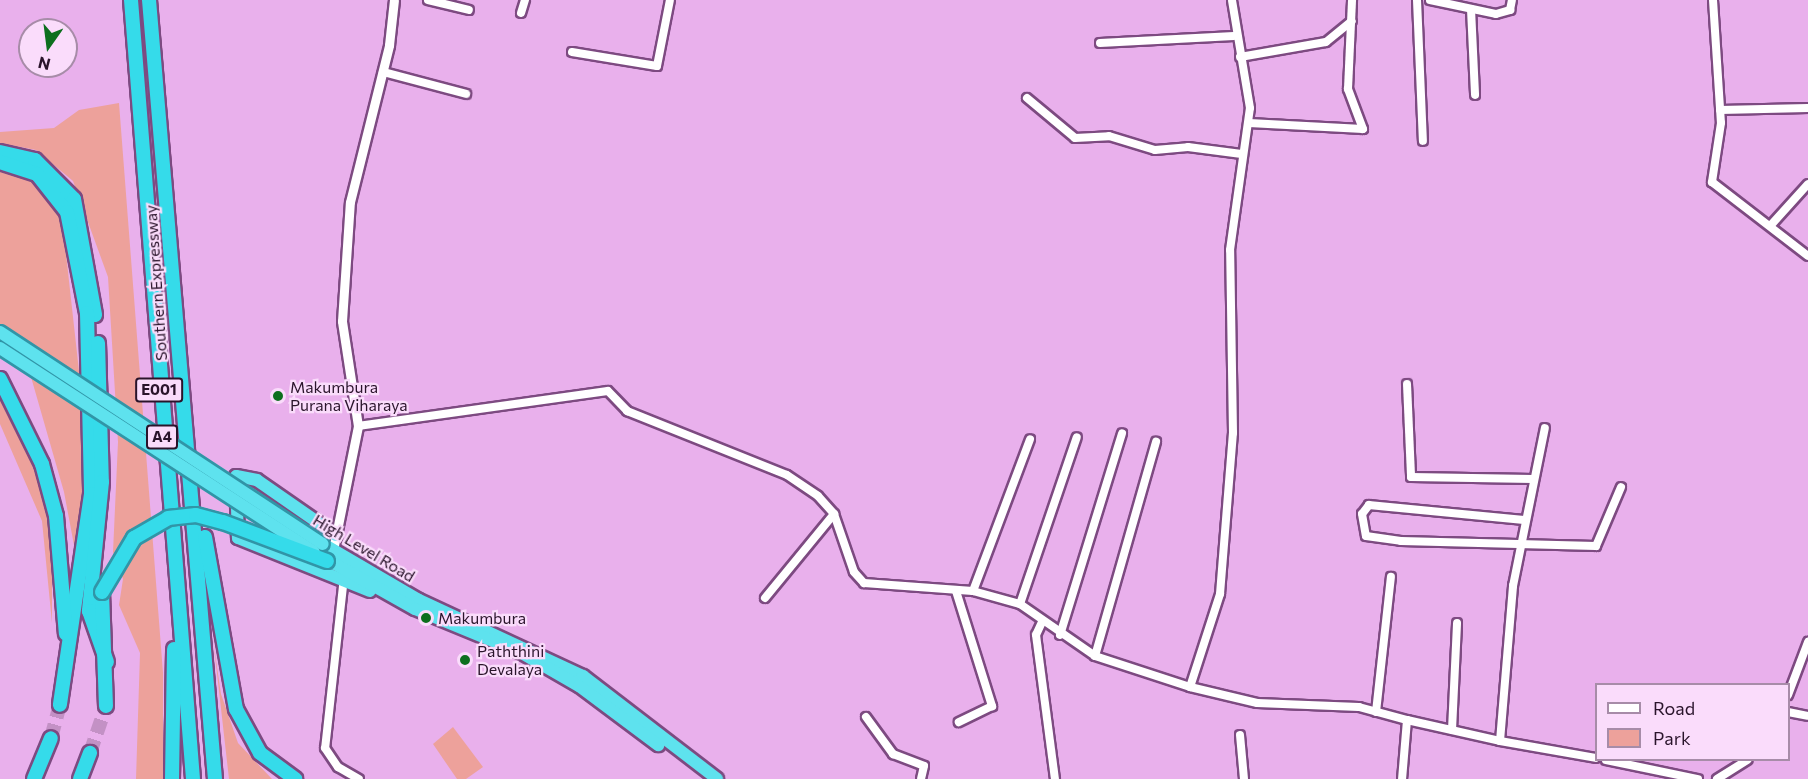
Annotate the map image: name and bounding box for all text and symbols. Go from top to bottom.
north arrow [18,18,78,78]
text: N [36,53,52,75]
street label: Southern Expressway [141,204,171,362]
place label: Makumbura Purana Viharaya [290,377,408,415]
road number: E001 [135,378,183,402]
marker: Makumbura Purana Viharaya [271,389,285,403]
road number: A4 [146,425,178,449]
street label: High Level Road [310,510,418,586]
place label: Makumbura [438,608,526,628]
marker: Makumbura [419,611,433,625]
place label: Paththini Devalaya [477,641,544,679]
marker: Paththini Devalaya [458,653,472,667]
legend [1595,683,1790,761]
text: Road [1653,697,1695,719]
text: Park [1653,727,1691,749]

